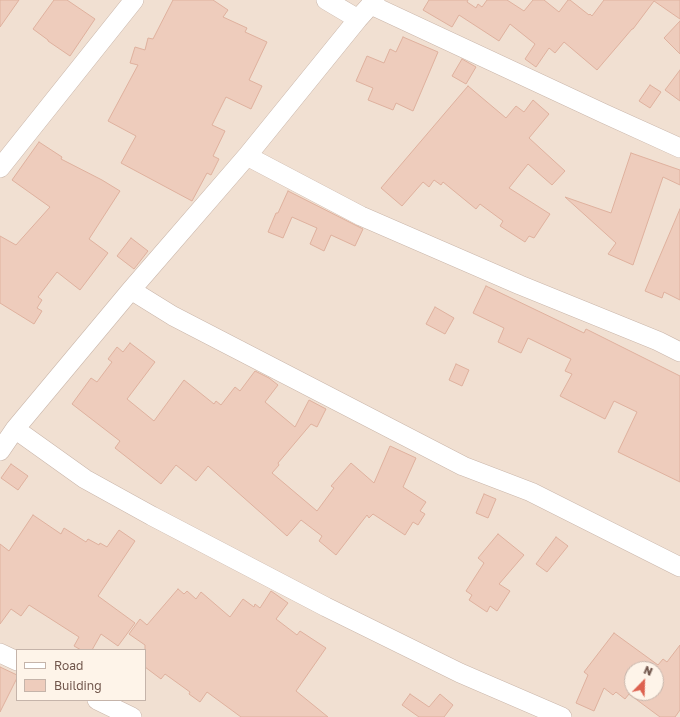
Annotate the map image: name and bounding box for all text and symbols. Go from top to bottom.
legend [16,649,146,701]
text: Road [54,658,83,673]
north arrow [624,661,664,701]
text: N [642,663,655,678]
text: Building [54,678,102,693]

